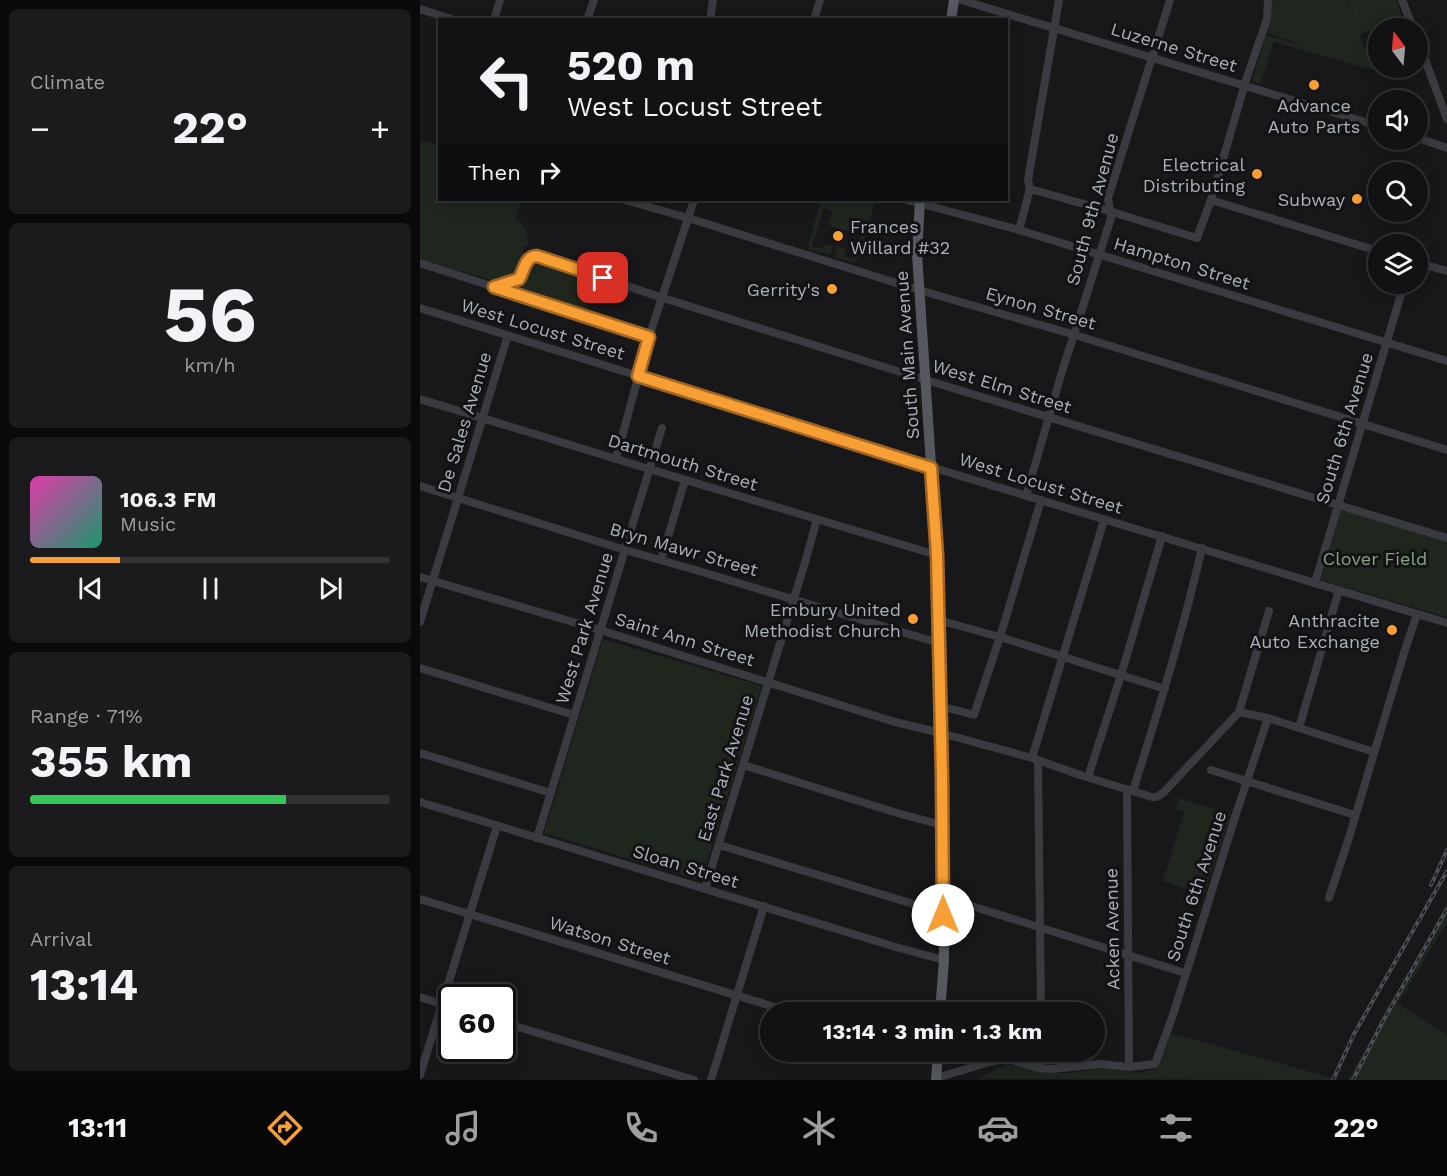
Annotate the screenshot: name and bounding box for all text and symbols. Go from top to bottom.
street label: Luzerne Street [1108,18,1240,76]
north arrow [1368,18,1428,78]
map controls [1368,18,1428,294]
text: 520 m [567,41,695,90]
icon: left [468,42,546,120]
text: Climate [30,70,105,94]
marker: Advance Auto Parts [1307,78,1321,92]
button: sound [1368,90,1428,150]
text: West Locust Street [567,91,822,123]
place label: Advance Auto Parts [1268,95,1360,137]
text: 22° [172,101,248,154]
text: − [30,109,50,148]
text: + [370,109,390,148]
street label: South 9th Avenue [1062,130,1122,288]
place label: Electrical Distributing [1143,154,1245,196]
icon: right [533,156,566,189]
text: Then [468,160,521,185]
button: search [1368,162,1428,222]
marker: Electrical Distributing [1250,167,1264,181]
place label: Subway [1278,189,1346,210]
marker: Subway [1350,192,1364,206]
place label: Frances Willard #32 [850,216,950,258]
marker: Frances Willard #32 [831,229,845,243]
street label: Hampton Street [1111,232,1253,294]
button: layers [1368,234,1428,294]
pin [577,252,628,303]
icon: arrive [586,261,619,294]
text: 56 [163,268,257,360]
street label: South Main Avenue [891,270,923,440]
place label: Gerrity's [747,279,820,300]
marker: Gerrity's [825,282,839,296]
street label: Eynon Street [984,282,1099,334]
street label: West Locust Street [459,294,628,364]
street label: De Sales Avenue [433,349,495,495]
street label: South 6th Avenue [1311,350,1377,506]
text: km/h [184,353,236,377]
street label: West Elm Street [930,355,1075,417]
street label: Dartmouth Street [606,429,761,495]
street label: West Locust Street [957,448,1126,518]
text: 106.3 FM [120,487,216,512]
text: Music [120,512,176,536]
street label: Bryn Mawr Street [607,518,761,580]
park label: Clover Field [1323,548,1427,569]
street label: West Park Avenue [551,550,617,706]
icon: previous [74,572,107,605]
icon: pause [194,572,227,605]
icon: next [314,572,347,605]
place label: Embury United Methodist Church [744,599,901,641]
street label: Saint Ann Street [613,608,758,670]
place label: Anthracite Auto Exchange [1249,610,1380,652]
marker: Embury United Methodist Church [906,612,920,626]
marker: Anthracite Auto Exchange [1385,623,1399,637]
street label: East Park Avenue [693,692,757,844]
text: Range · 71% [30,704,143,728]
text: 355 km [30,735,192,788]
street label: South 6th Avenue [1162,808,1230,964]
street label: Sloan Street [631,840,742,892]
street label: Acken Avenue [1100,868,1124,990]
position arrow [911,883,975,947]
street label: Watson Street [547,912,674,969]
text: Arrival [30,927,92,951]
text: 13:14 [30,958,138,1011]
speed limit sign: 60 [438,984,516,1062]
text: 13:14 · 3 min · 1.3 km [823,1019,1042,1044]
icon: directions [264,1107,306,1149]
icon: music [442,1107,484,1149]
icon: phone [620,1107,662,1149]
icon: climate [798,1107,840,1149]
icon: car [977,1107,1019,1149]
icon: filters [1155,1107,1197,1149]
text: 13:11 [68,1112,127,1144]
text: 22° [1333,1112,1379,1144]

